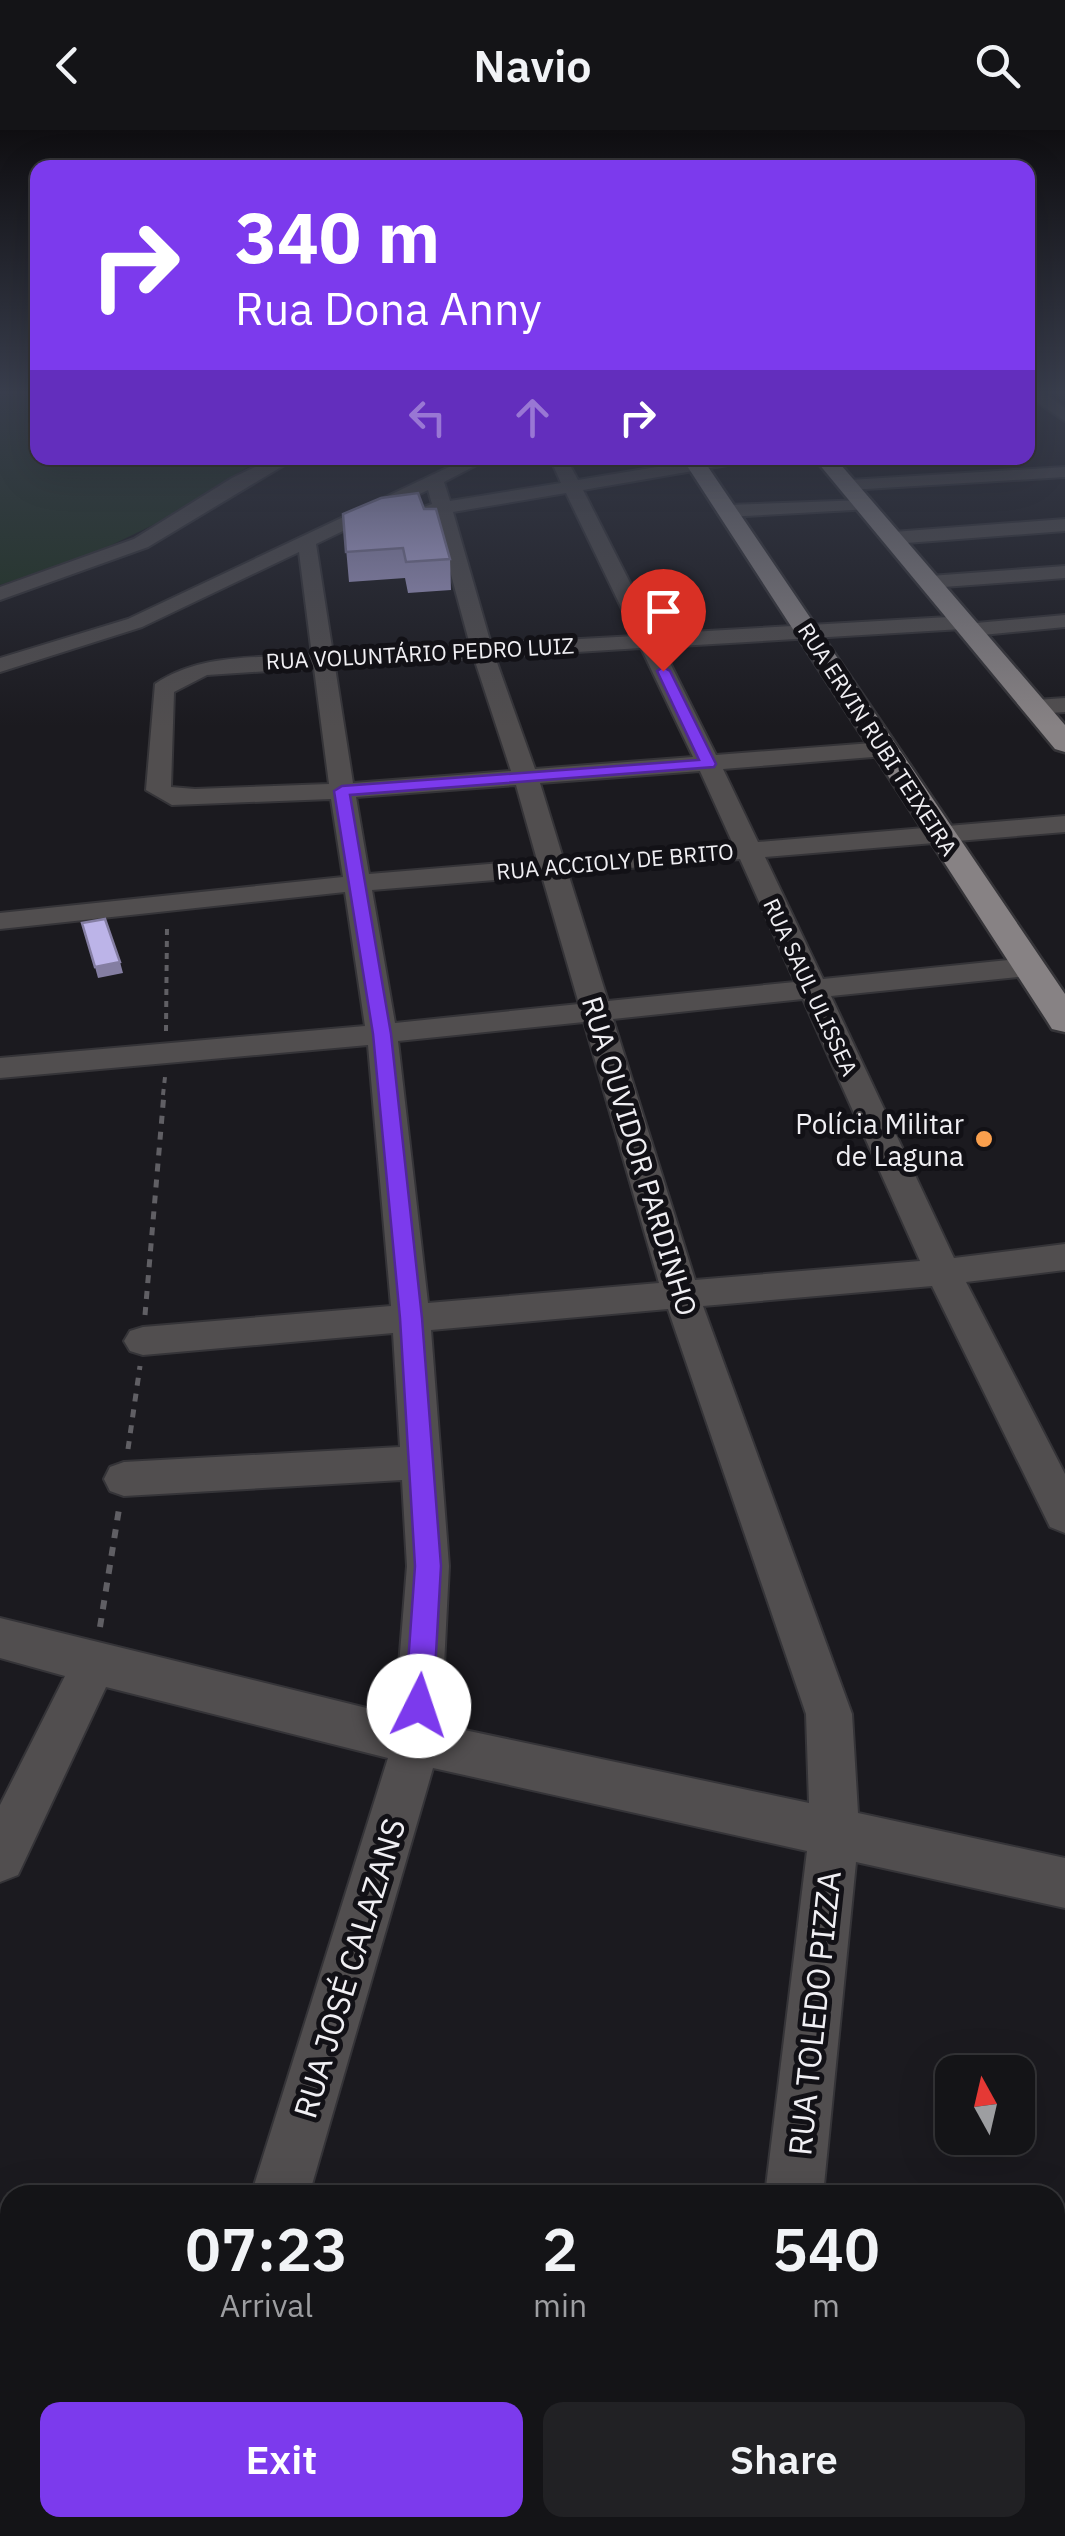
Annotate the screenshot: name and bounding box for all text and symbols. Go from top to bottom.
text: Navio [473,36,592,94]
icon: back [40,38,95,93]
icon: search [970,38,1025,93]
text: 340 m [235,191,440,282]
icon: right [70,200,200,330]
text: Rua Dona Anny [235,279,542,337]
icon: left [400,390,455,445]
icon: ahead [505,390,560,445]
icon: right [610,390,665,445]
pin [621,569,706,672]
icon: arrive [636,584,691,639]
street label: RUA ERVIN RUBI TEIXEIRA [792,617,964,861]
street label: RUA VOLUNTÁRIO PEDRO LUIZ [265,630,575,676]
street label: RUA ACCIOLY DE BRITO [495,836,735,886]
street label: RUA SAUL ULISSEA [757,894,865,1080]
street label: RUA OUVIDOR PARDINHO [574,992,706,1320]
place label: Polícia Militar de Laguna [795,1105,964,1174]
marker: Polícia Militar de Laguna [973,1128,995,1150]
position arrow [367,1654,471,1758]
street label: RUA JOSÉ CALAZANS [283,1813,415,2123]
street label: RUA TOLEDO PIZZA [778,1869,850,2157]
north arrow [935,2055,1035,2155]
map controls [935,2055,1035,2155]
text: 07:23 [185,2209,348,2288]
text: 2 [542,2209,578,2288]
text: 540 [772,2209,880,2288]
text: Arrival [220,2284,313,2326]
text: min [533,2284,587,2326]
text: m [812,2284,840,2326]
button: Exit [40,2402,523,2517]
button: Share [543,2402,1025,2517]

